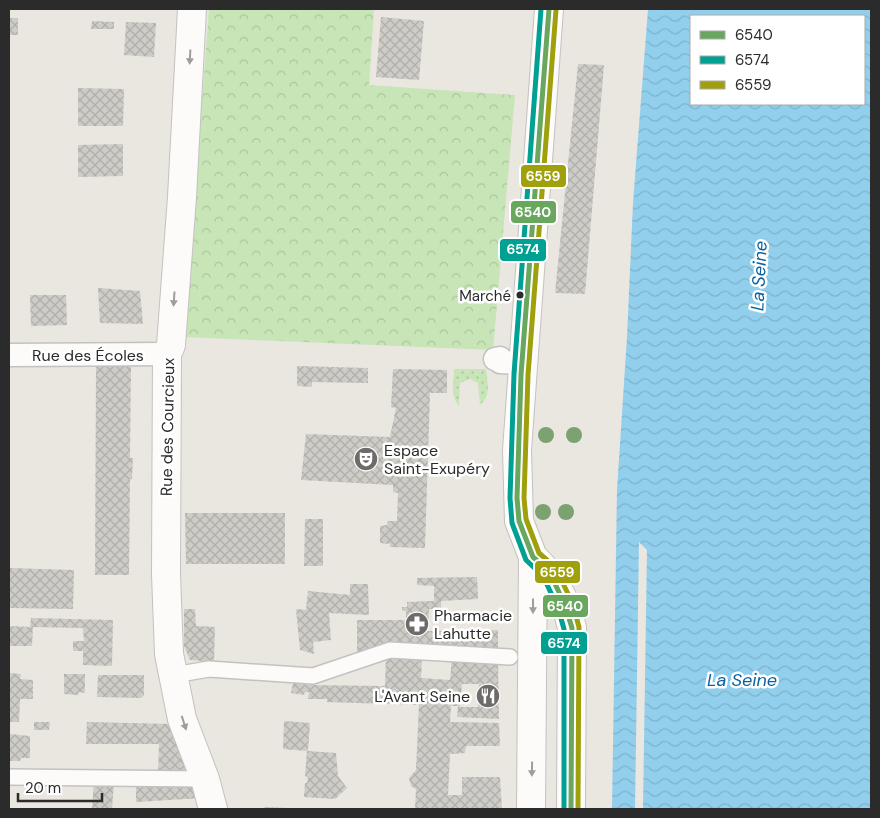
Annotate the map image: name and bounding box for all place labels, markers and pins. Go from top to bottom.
place label: Marché [459,286,511,306]
marker: Marché [515,290,525,300]
place label: Espace Saint-Exupéry [384,440,490,479]
theatre icon: Espace Saint-Exupéry [353,446,379,472]
place label: Pharmacie Lahutte [434,605,512,644]
pharmacy icon: Pharmacie Lahutte [404,611,430,637]
restaurant icon: L'Avant Seine [475,683,501,709]
place label: L'Avant Seine [374,686,470,707]

